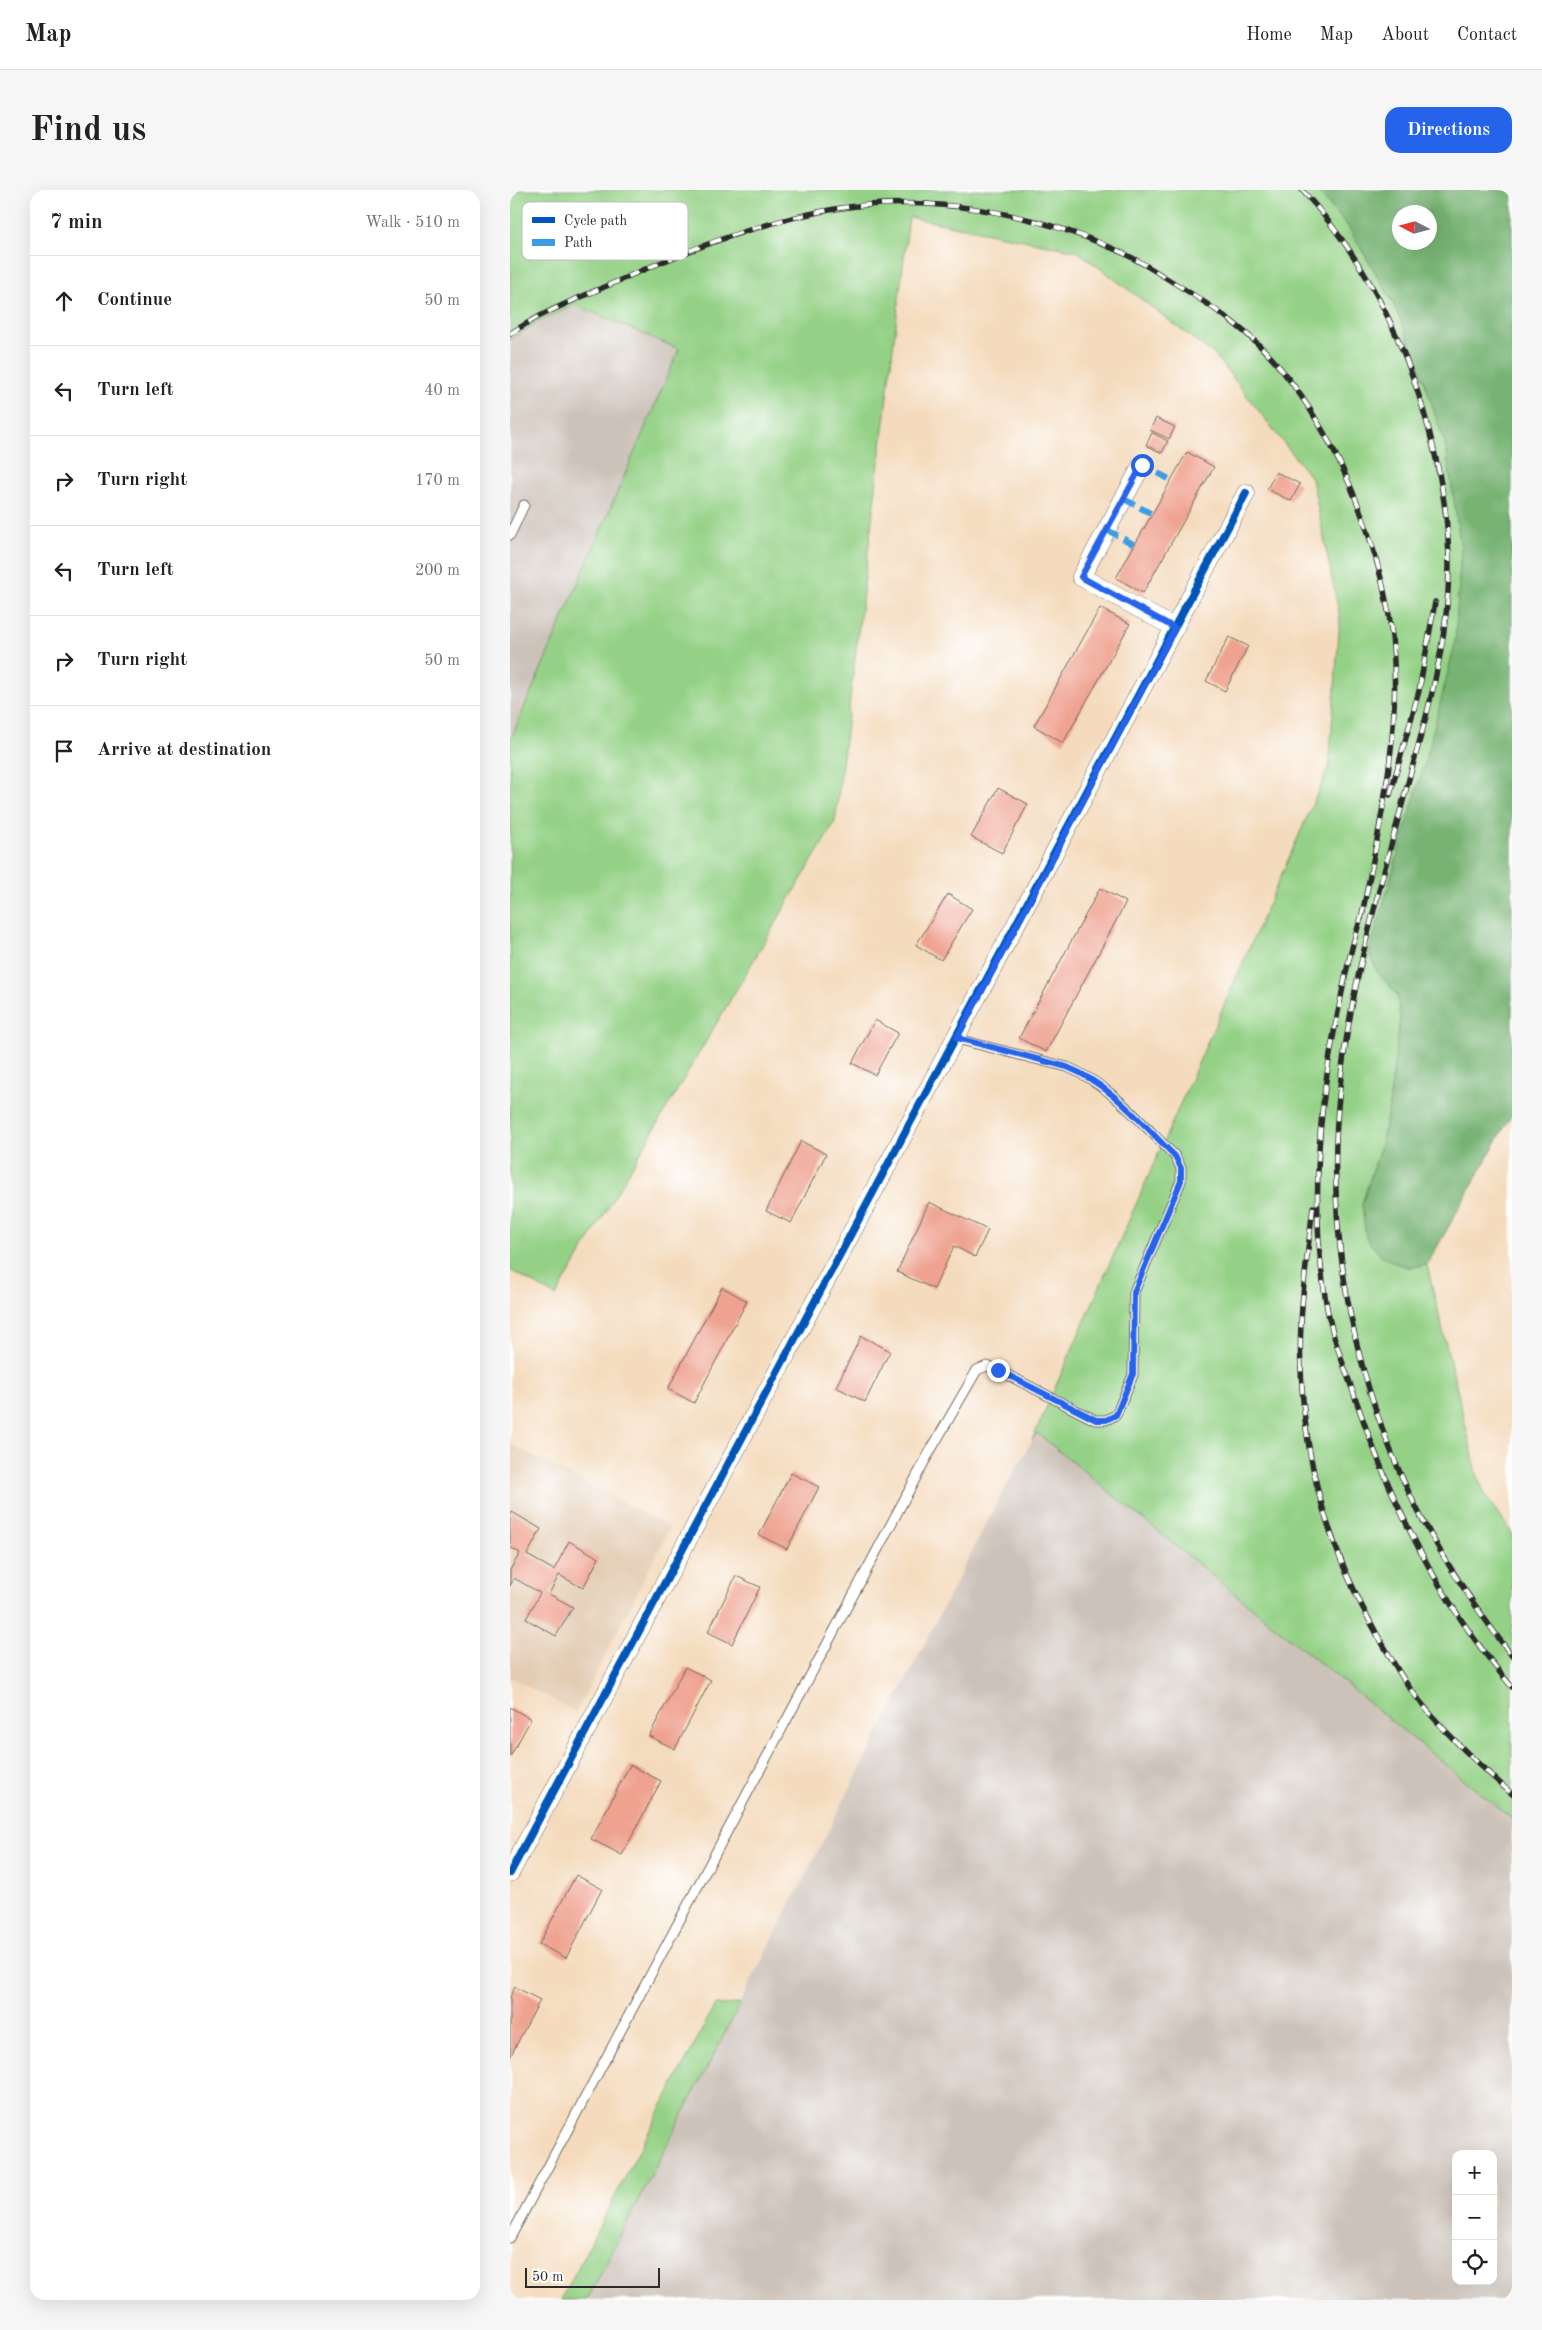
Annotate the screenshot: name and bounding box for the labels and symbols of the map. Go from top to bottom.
legend [522,202,688,260]
north arrow [1392,205,1437,250]
text: Cycle path [564,214,627,228]
text: Path [564,236,593,250]
route start [1131,454,1154,477]
route end [987,1359,1010,1382]
scale bar [525,2265,660,2288]

